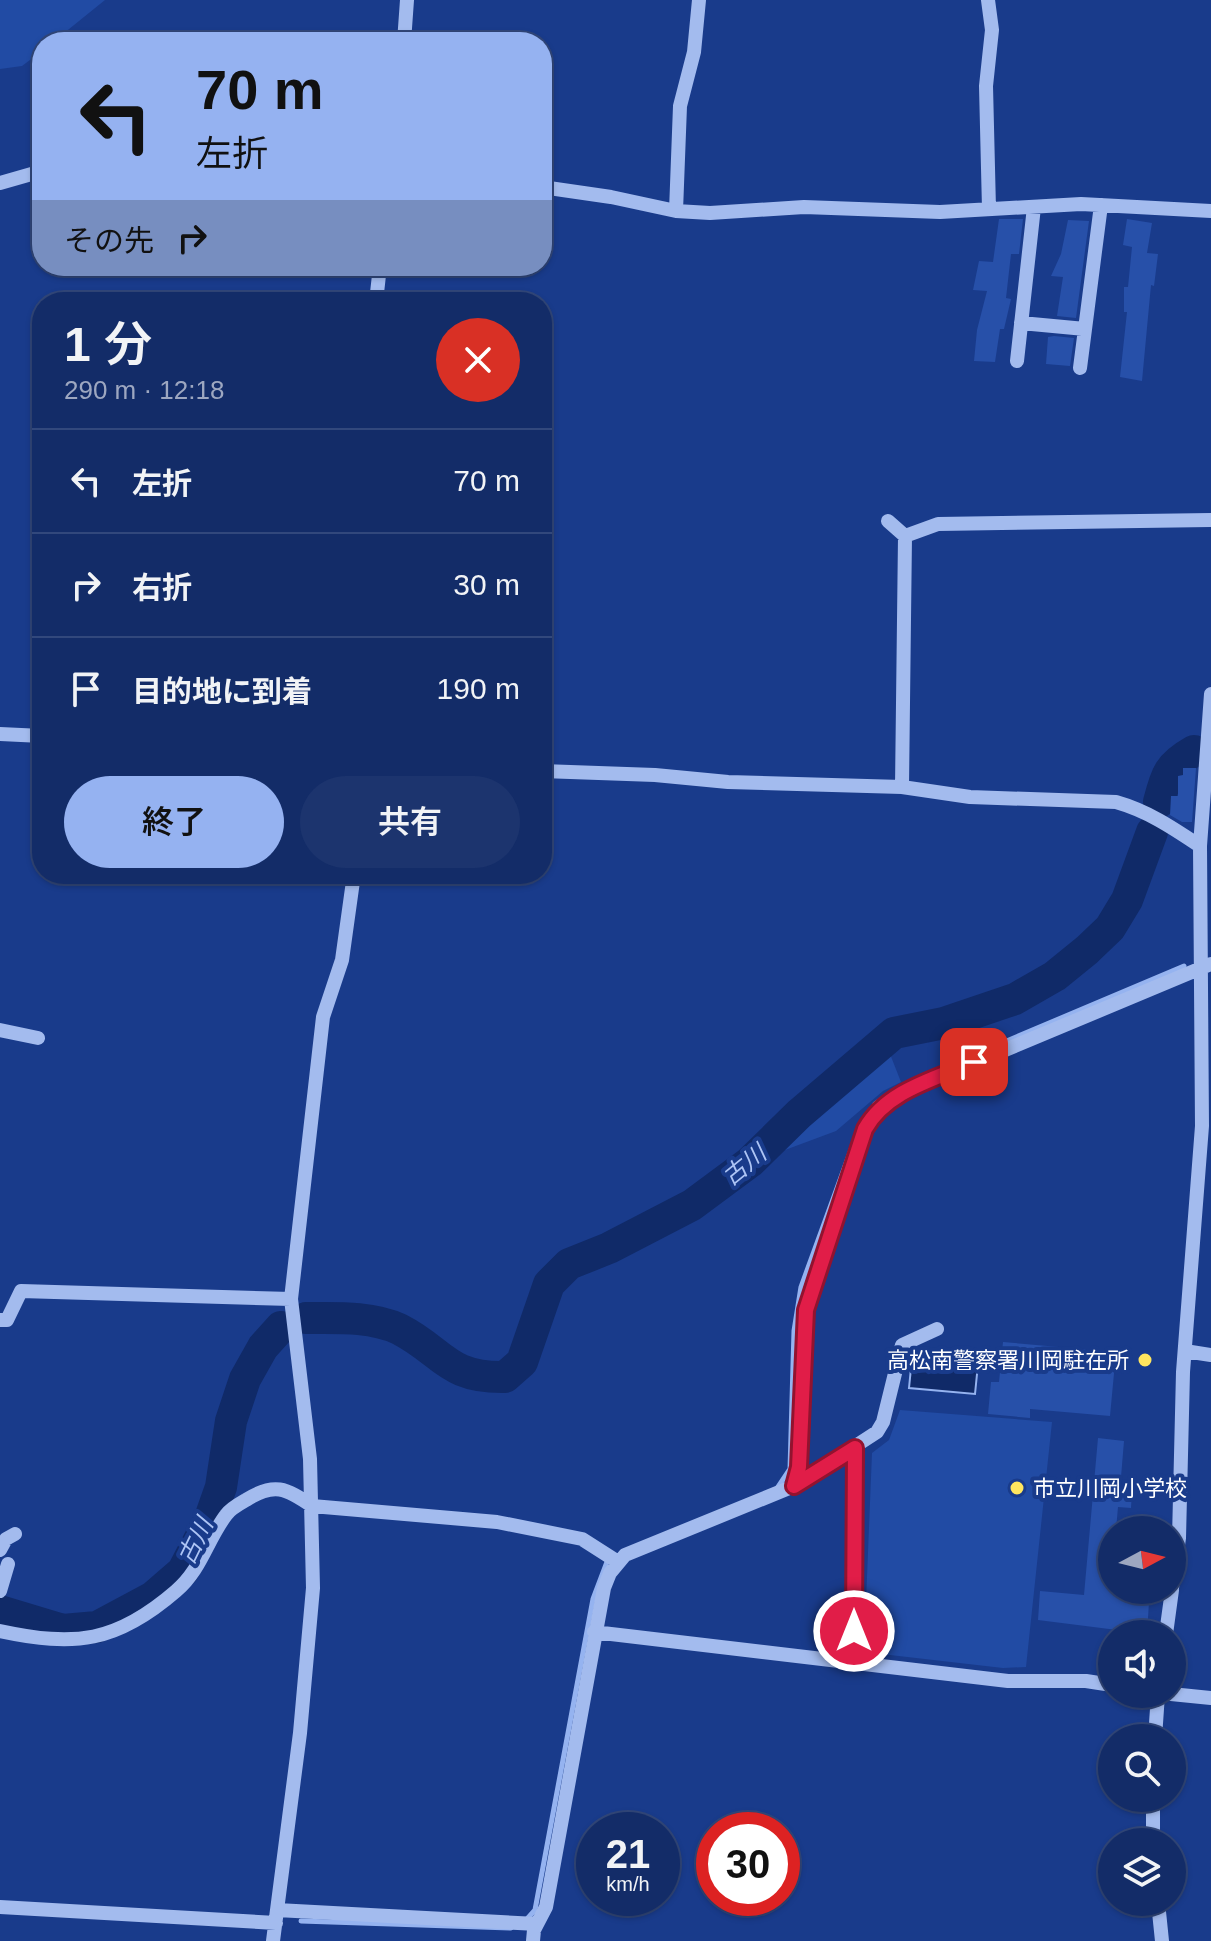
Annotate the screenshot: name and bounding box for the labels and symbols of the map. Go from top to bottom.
pin [940,1028,1008,1096]
water label: 古川 [717,1138,773,1191]
place label: 高松南警察署川岡駐在所 [887,1348,1129,1373]
marker: 高松南警察署川岡駐在所 [1136,1351,1154,1369]
place label: 市立川岡小学校 [1033,1476,1187,1501]
marker: 市立川岡小学校 [1008,1479,1026,1497]
water label: 古川 [172,1511,219,1568]
north arrow [1098,1516,1186,1604]
position arrow [812,1589,896,1673]
speed limit sign: 30 [696,1812,800,1916]

